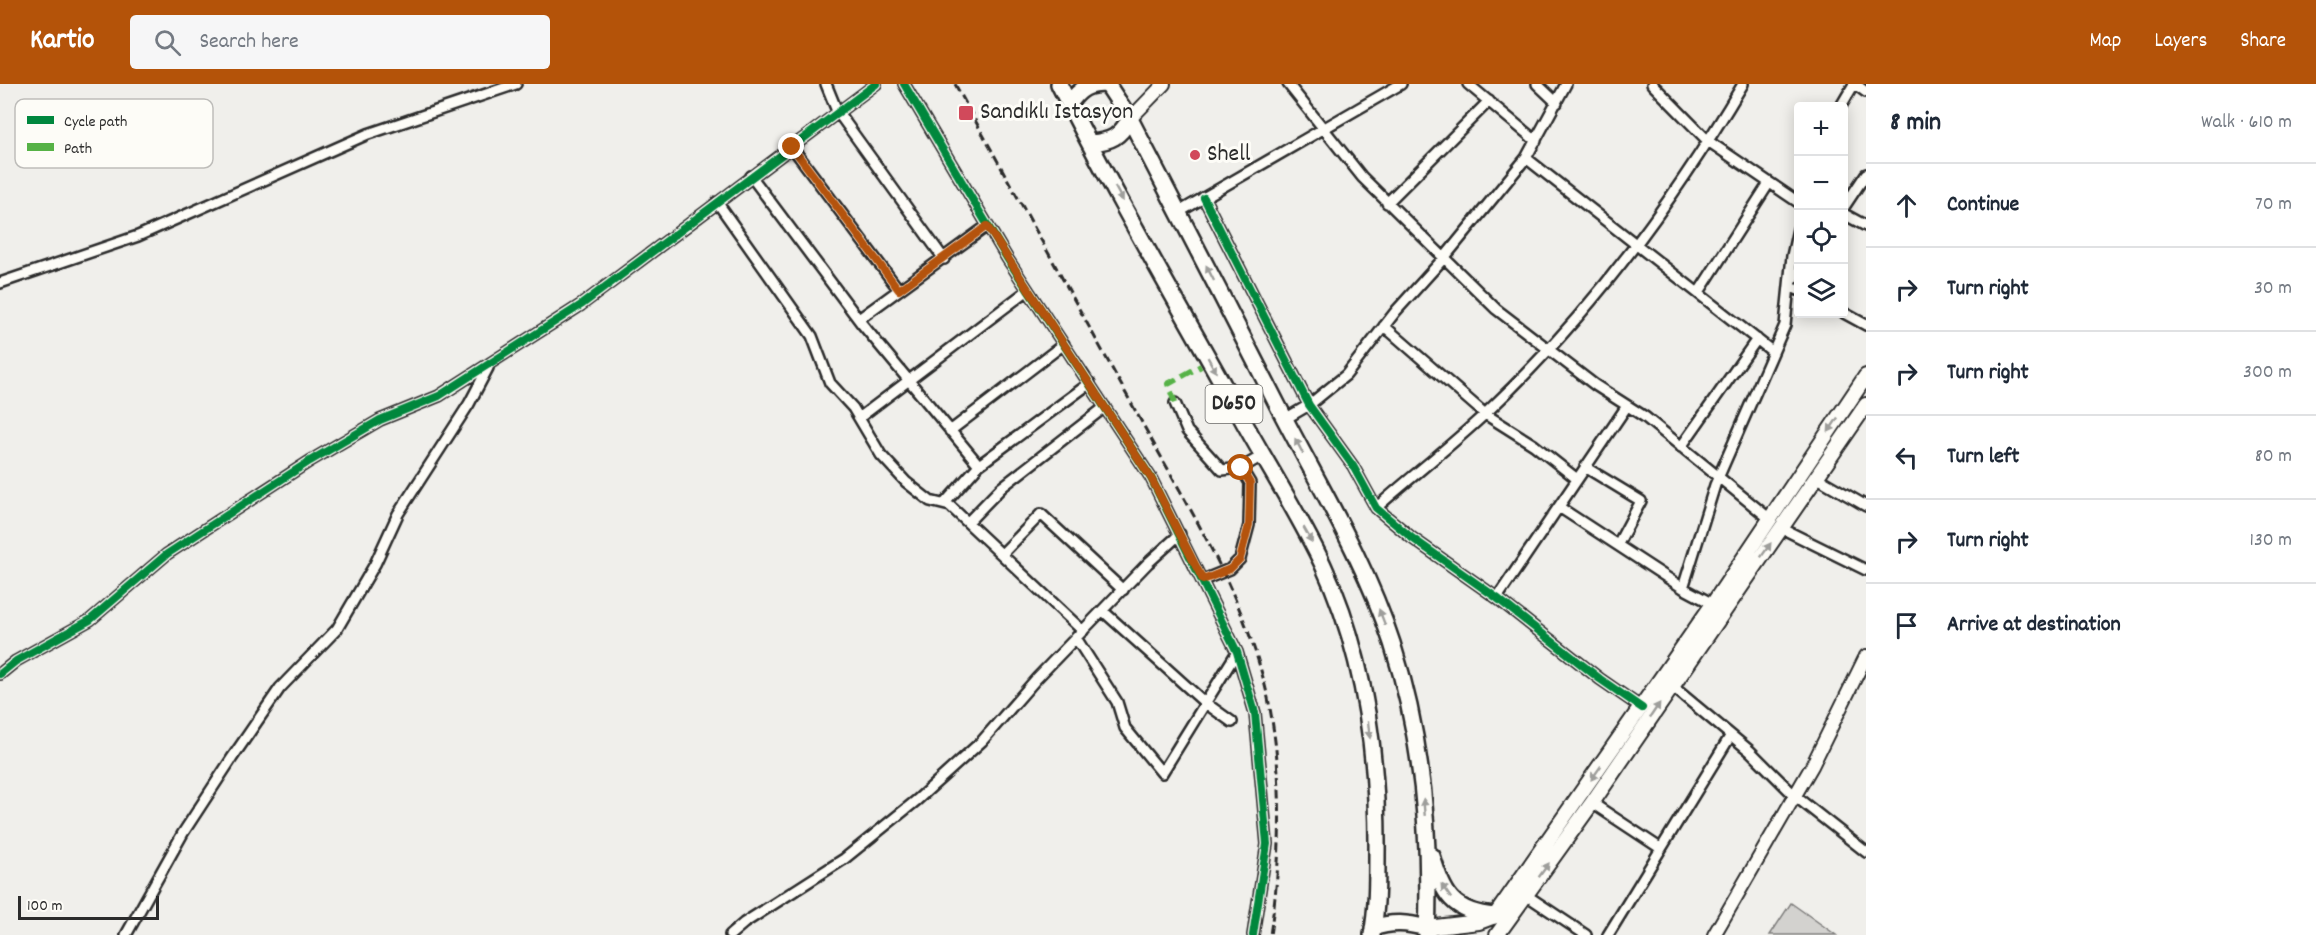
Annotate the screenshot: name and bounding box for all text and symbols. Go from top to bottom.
search box [130,15,550,69]
text: Kartio [30,22,94,62]
icon: search [151,26,184,59]
text: Search here [199,27,299,58]
text: Map [2090,27,2121,57]
text: Layers [2154,27,2207,57]
text: Share [2240,27,2286,57]
place label: Sandıklı Istasyon [980,96,1133,130]
legend [15,99,213,168]
map controls [1794,102,1848,318]
button: + [1794,102,1848,156]
marker: Sandıklı Istasyon [957,104,975,122]
text: 8 min [1890,105,1941,142]
text: Walk · 610 m [2201,109,2292,137]
text: Cycle path [64,111,127,134]
route end [778,133,804,159]
text: Path [64,138,92,161]
place label: Shell [1207,138,1251,172]
marker: Shell [1188,148,1202,162]
button: − [1794,156,1848,210]
one-way arrow [1114,186,1124,203]
icon: ahead [1890,189,1923,222]
text: Continue [1947,190,2019,221]
text: 70 m [2255,191,2292,219]
button: locate [1794,210,1848,264]
one-way arrow [1205,264,1215,281]
button: layers [1794,264,1848,318]
icon: right [1890,273,1923,306]
text: Turn right [1947,274,2029,305]
text: 30 m [2254,275,2292,303]
one-way arrow [1207,357,1217,374]
icon: right [1890,357,1923,390]
text: Turn right [1947,358,2029,389]
text: 300 m [2243,359,2292,387]
road number: D650 [1206,385,1262,423]
one-way arrow [1828,417,1839,433]
one-way arrow [1294,438,1304,455]
icon: left [1890,441,1923,474]
text: Turn left [1947,442,2019,473]
text: 80 m [2255,443,2292,471]
route start [1227,454,1253,480]
icon: right [1890,525,1923,558]
text: Turn right [1947,526,2029,557]
one-way arrow [1303,527,1313,544]
text: 130 m [2250,527,2292,555]
one-way arrow [1760,542,1772,558]
one-way arrow [1377,608,1386,626]
icon: arrive [1890,609,1923,642]
text: Arrive at destination [1947,610,2121,641]
one-way arrow [1649,703,1661,719]
one-way arrow [1364,721,1374,740]
one-way arrow [1590,764,1602,780]
one-way arrow [1419,797,1429,816]
one-way arrow [1538,863,1550,879]
one-way arrow [1440,883,1451,900]
scale bar [18,893,159,920]
text: 100 m [27,895,63,918]

